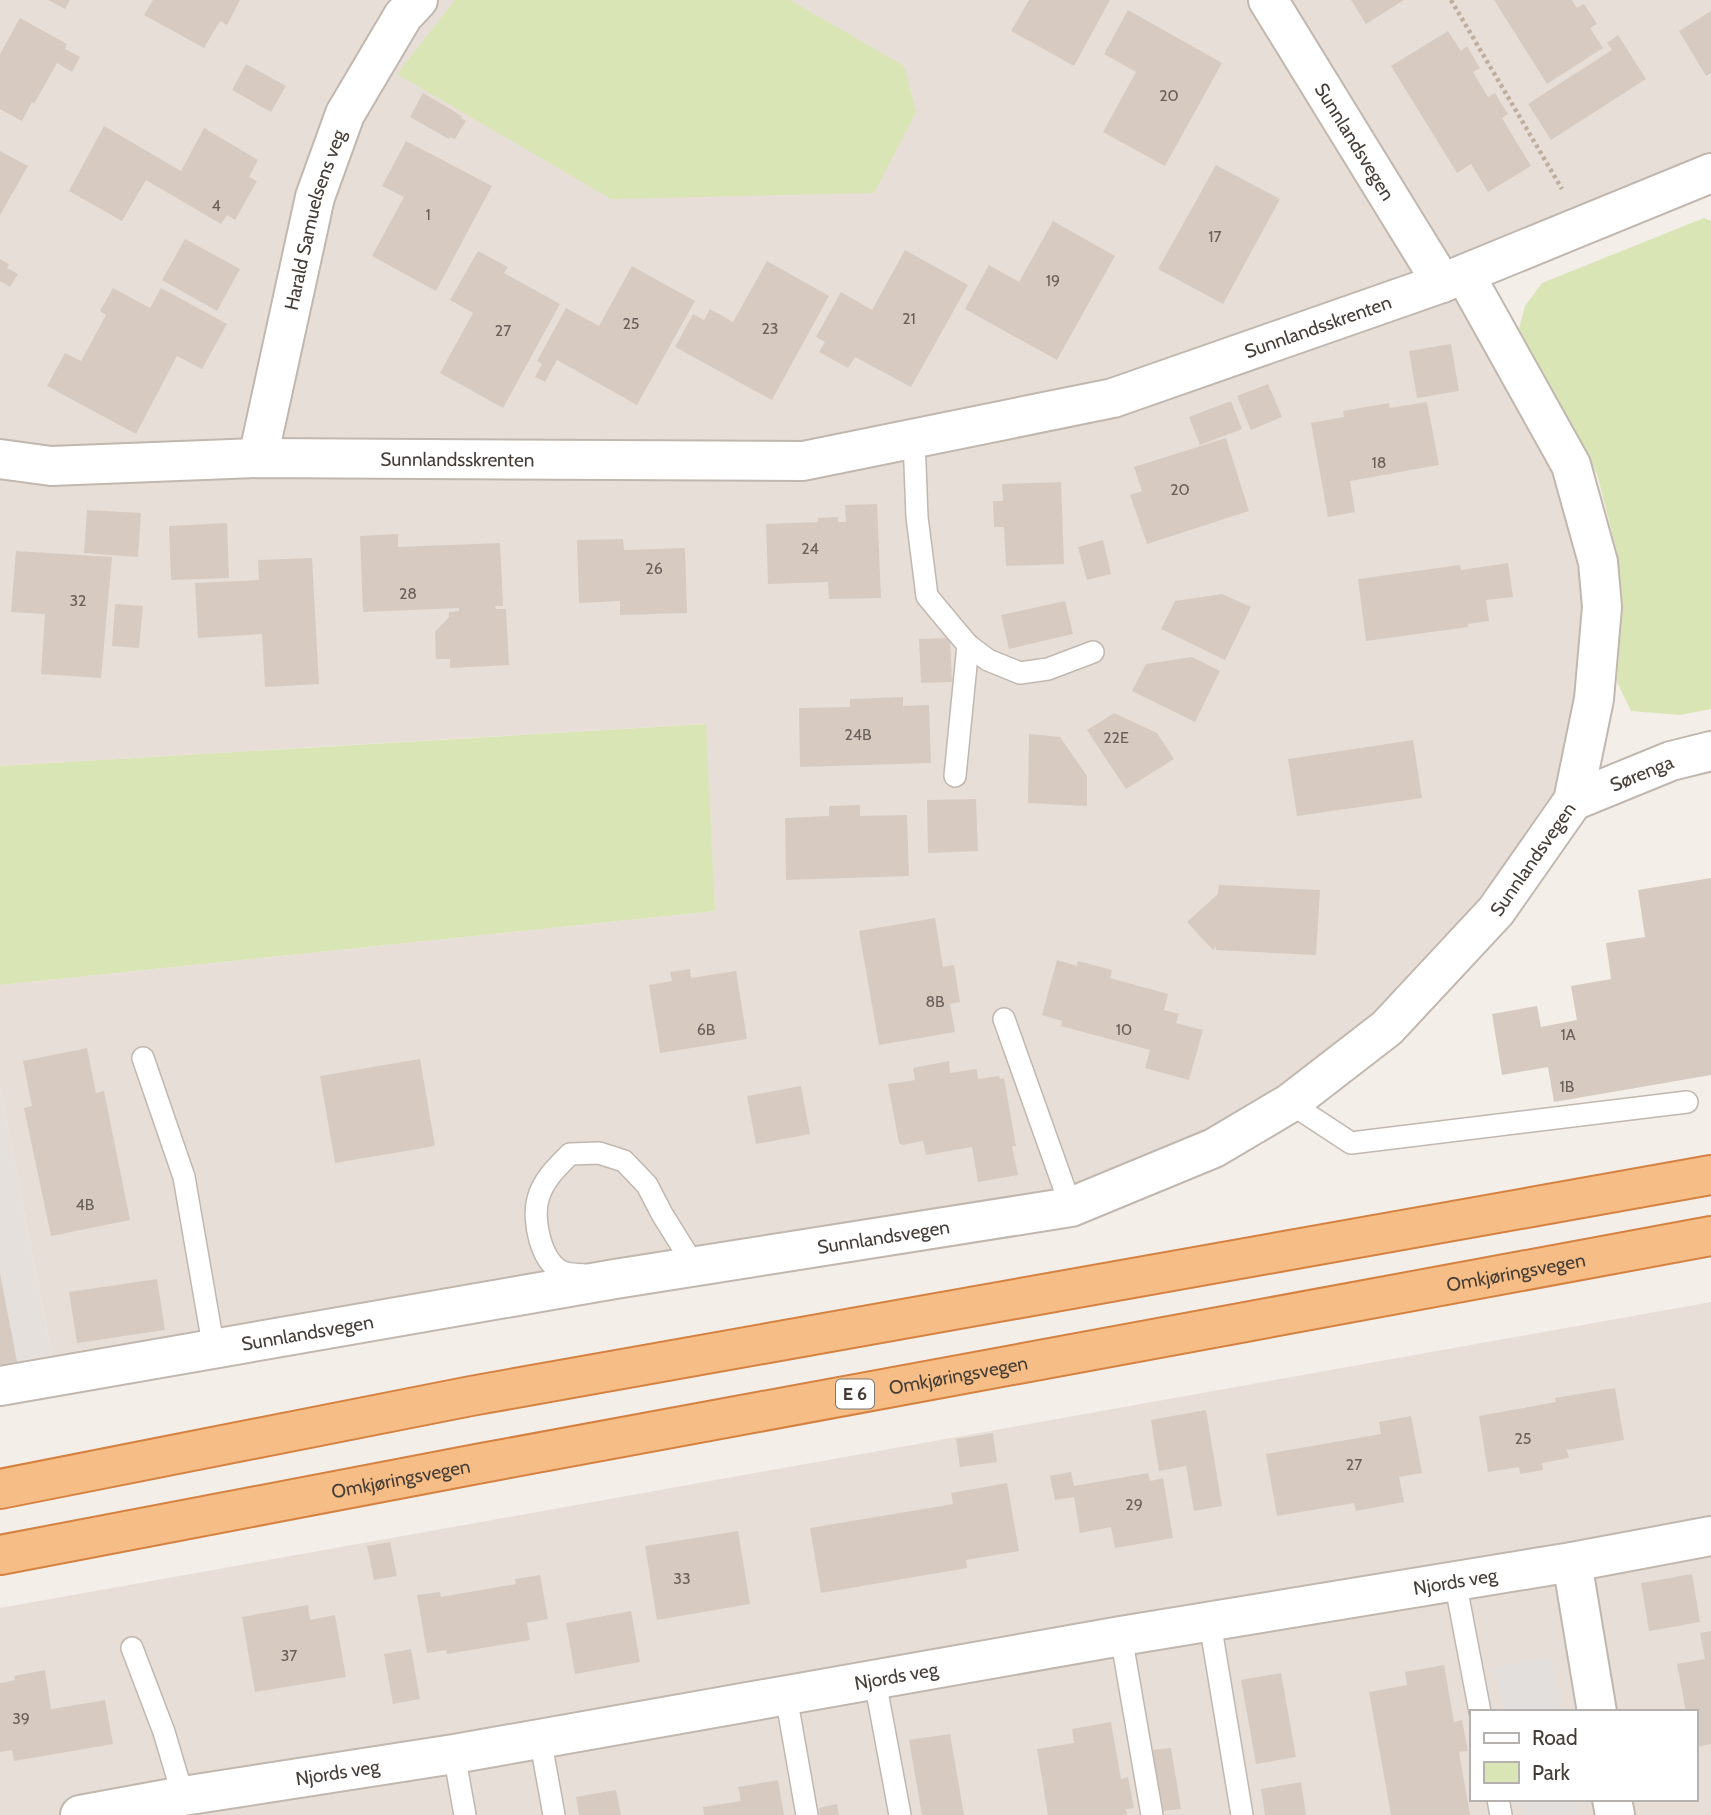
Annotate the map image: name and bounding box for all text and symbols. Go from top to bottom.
street label: Sunnlandsvegen [1310,78,1400,204]
house number: 20 [1159,86,1179,105]
street label: Harald Samuelsens veg [279,126,350,312]
house number: 4 [211,196,221,215]
house number: 1 [425,205,431,224]
house number: 17 [1208,227,1222,246]
house number: 19 [1046,271,1060,290]
street label: Sunnlandsskrenten [1241,290,1394,363]
house number: 21 [902,309,916,328]
house number: 25 [622,314,640,333]
house number: 23 [761,319,779,338]
house number: 27 [495,321,511,340]
street label: Sunnlandsskrenten [380,447,534,471]
house number: 18 [1372,453,1386,472]
house number: 20 [1170,480,1190,499]
house number: 24 [801,539,819,558]
house number: 26 [645,559,663,578]
house number: 28 [399,584,417,603]
house number: 32 [69,591,87,610]
house number: 24B [844,725,872,744]
house number: 22E [1103,728,1129,747]
street label: Sørenga [1606,750,1677,796]
street label: Sunnlandsvegen [1485,798,1580,920]
house number: 8B [925,992,945,1011]
house number: 6B [697,1020,716,1039]
house number: 10 [1116,1020,1132,1039]
house number: 1A [1560,1025,1576,1044]
house number: 1B [1560,1077,1575,1096]
house number: 4B [76,1195,95,1214]
street label: Sunnlandsvegen [816,1215,951,1258]
street label: Omkjøringsvegen [1444,1248,1587,1296]
street label: Sunnlandsvegen [240,1310,375,1355]
street label: Omkjøringsvegen [887,1351,1030,1399]
road number: E 6 [836,1380,874,1408]
house number: 25 [1514,1429,1532,1448]
street label: Omkjøringsvegen [329,1454,472,1503]
house number: 27 [1346,1455,1362,1474]
house number: 29 [1125,1495,1143,1514]
street label: Njords veg [1412,1563,1499,1599]
house number: 33 [673,1569,691,1588]
house number: 37 [281,1646,297,1665]
street label: Njords veg [853,1657,940,1694]
house number: 39 [12,1709,30,1728]
legend [1470,1710,1697,1801]
text: Road [1532,1725,1578,1750]
street label: Njords veg [294,1754,381,1790]
text: Park [1532,1760,1570,1785]

